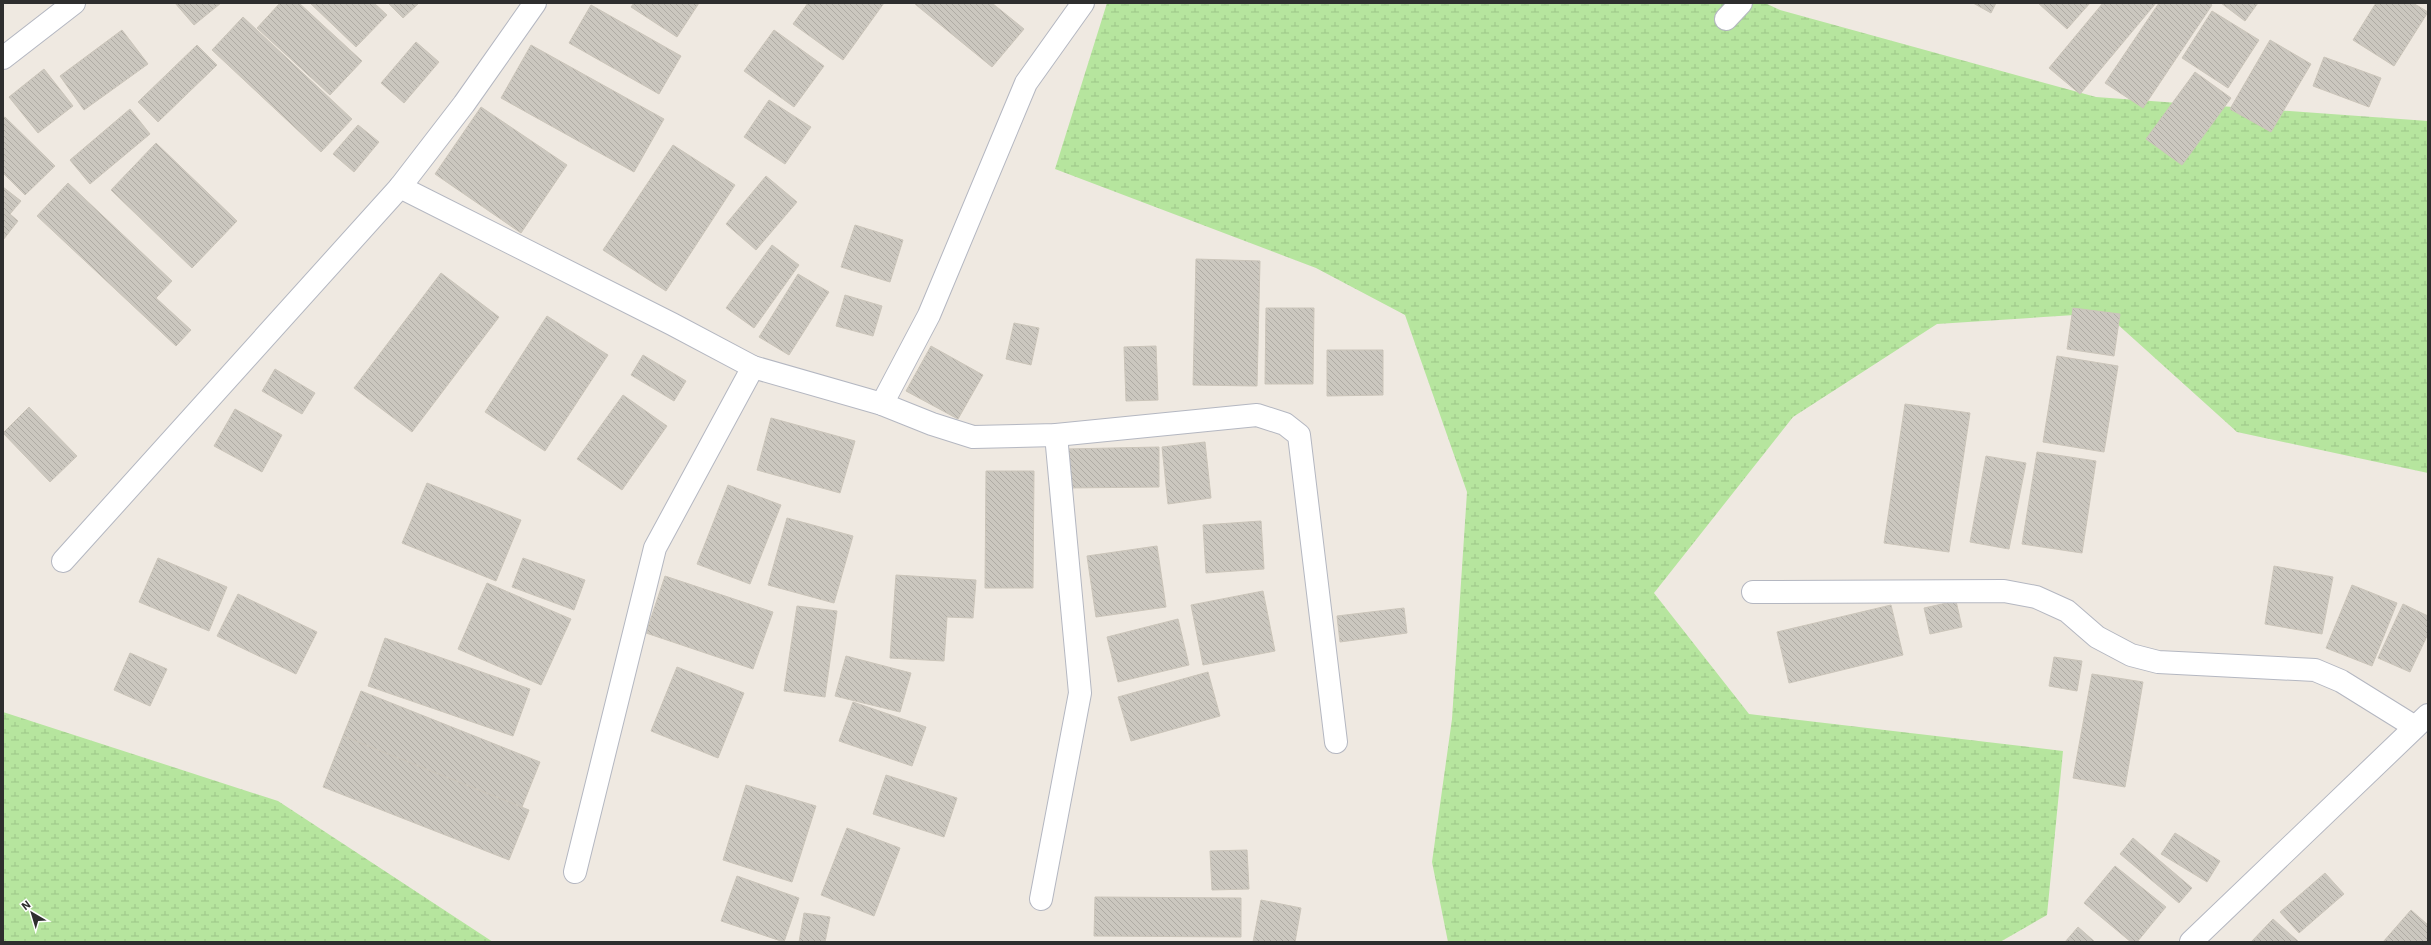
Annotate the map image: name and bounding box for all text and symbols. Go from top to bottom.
north arrow [12,893,52,933]
text: N [18,897,33,913]

